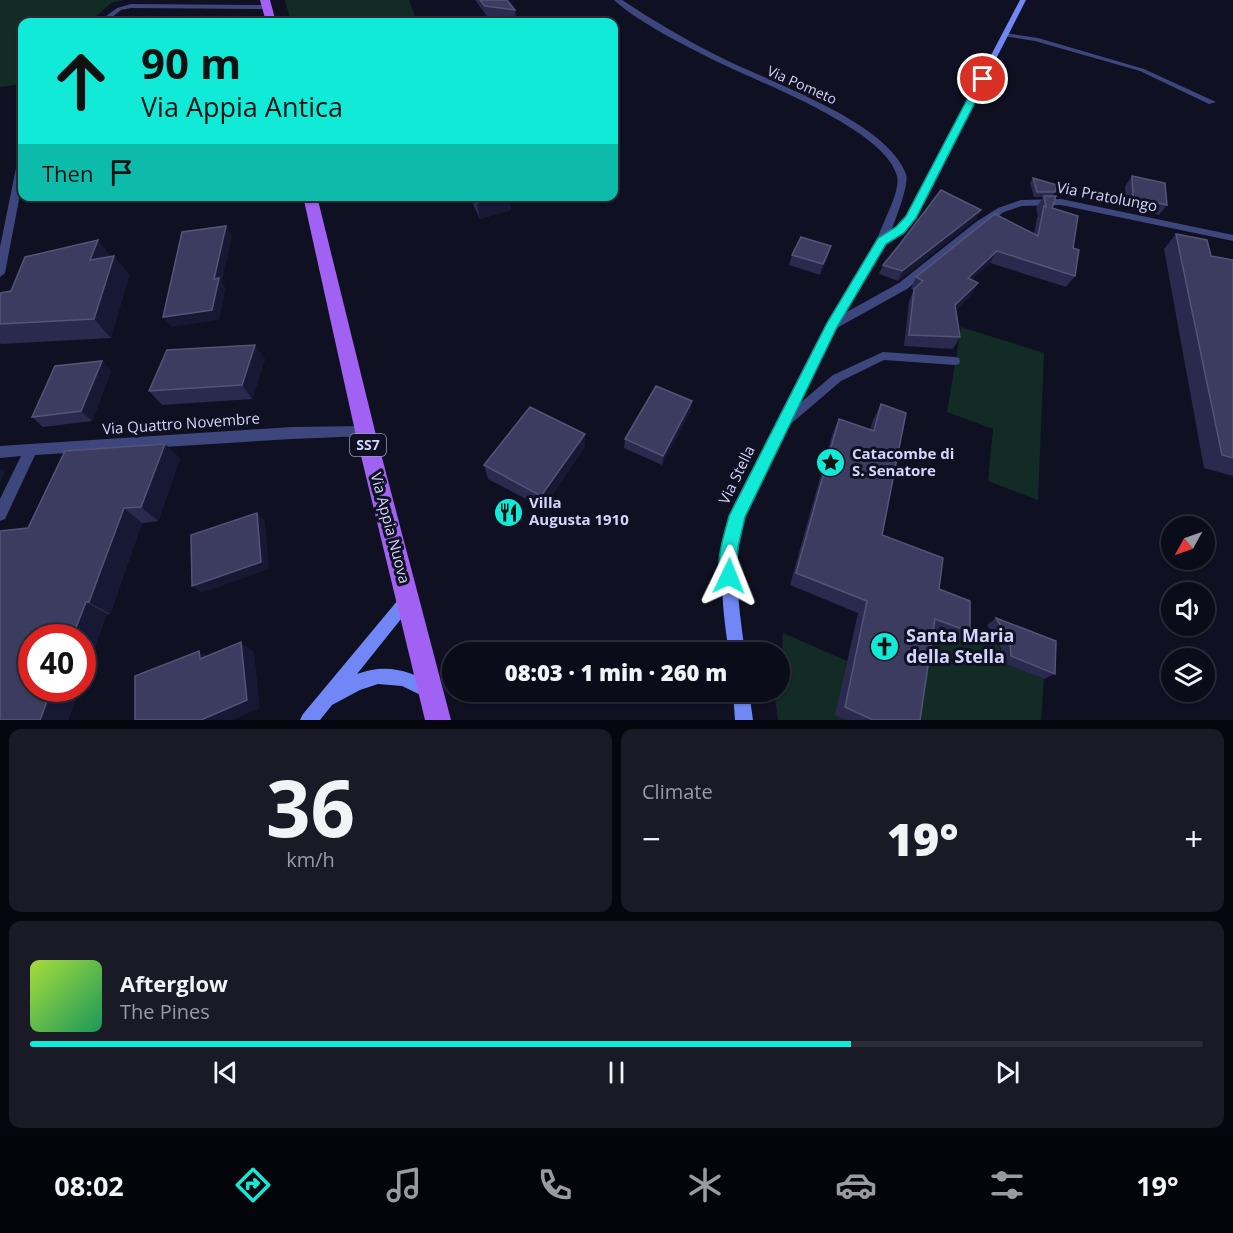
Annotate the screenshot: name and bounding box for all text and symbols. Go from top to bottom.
text: 90 m [141,34,241,91]
icon: ahead [42,42,120,120]
pin [957,53,1008,104]
street label: Via Pometo [764,61,840,108]
icon: arrive [966,62,999,95]
text: Via Appia Antica [141,88,343,125]
icon: arrive [105,156,138,189]
text: Then [42,158,93,188]
street label: Via Pratolungo [1055,176,1159,216]
street label: Via Quattro Novembre [102,408,260,438]
road number: SS7 [350,434,386,456]
street label: Via Stella [713,442,759,507]
place label: Catacombe di S. Senatore [852,443,954,480]
place icon: Catacombe di S. Senatore [815,447,847,479]
street label: Via Appia Nuova [367,470,415,585]
place label: Villa Augusta 1910 [529,492,629,529]
restaurant icon: Villa Augusta 1910 [492,496,524,528]
north arrow [1161,516,1215,570]
map controls [1161,516,1215,702]
position arrow [697,544,761,608]
button: sound [1161,582,1215,636]
place label: Santa Maria della Stella [906,623,1014,668]
speed limit sign: 40 [18,624,96,702]
church icon: Santa Maria della Stella [869,630,901,662]
button: layers [1161,648,1215,702]
text: 08:03 · 1 min · 260 m [505,657,727,687]
text: 36 [266,754,355,860]
text: Climate [642,778,713,805]
text: 19° [887,808,958,869]
text: − [642,816,661,861]
text: + [1184,816,1203,861]
text: km/h [286,846,335,873]
text: Afterglow [120,968,228,998]
text: The Pines [120,998,210,1025]
icon: previous [209,1056,242,1089]
icon: pause [600,1056,633,1089]
icon: next [991,1056,1024,1089]
icon: directions [232,1164,274,1206]
icon: music [383,1164,425,1206]
icon: phone [534,1164,576,1206]
icon: climate [684,1164,726,1206]
icon: car [835,1164,877,1206]
icon: filters [986,1164,1028,1206]
text: 08:02 [54,1167,124,1204]
text: 19° [1136,1167,1179,1204]

